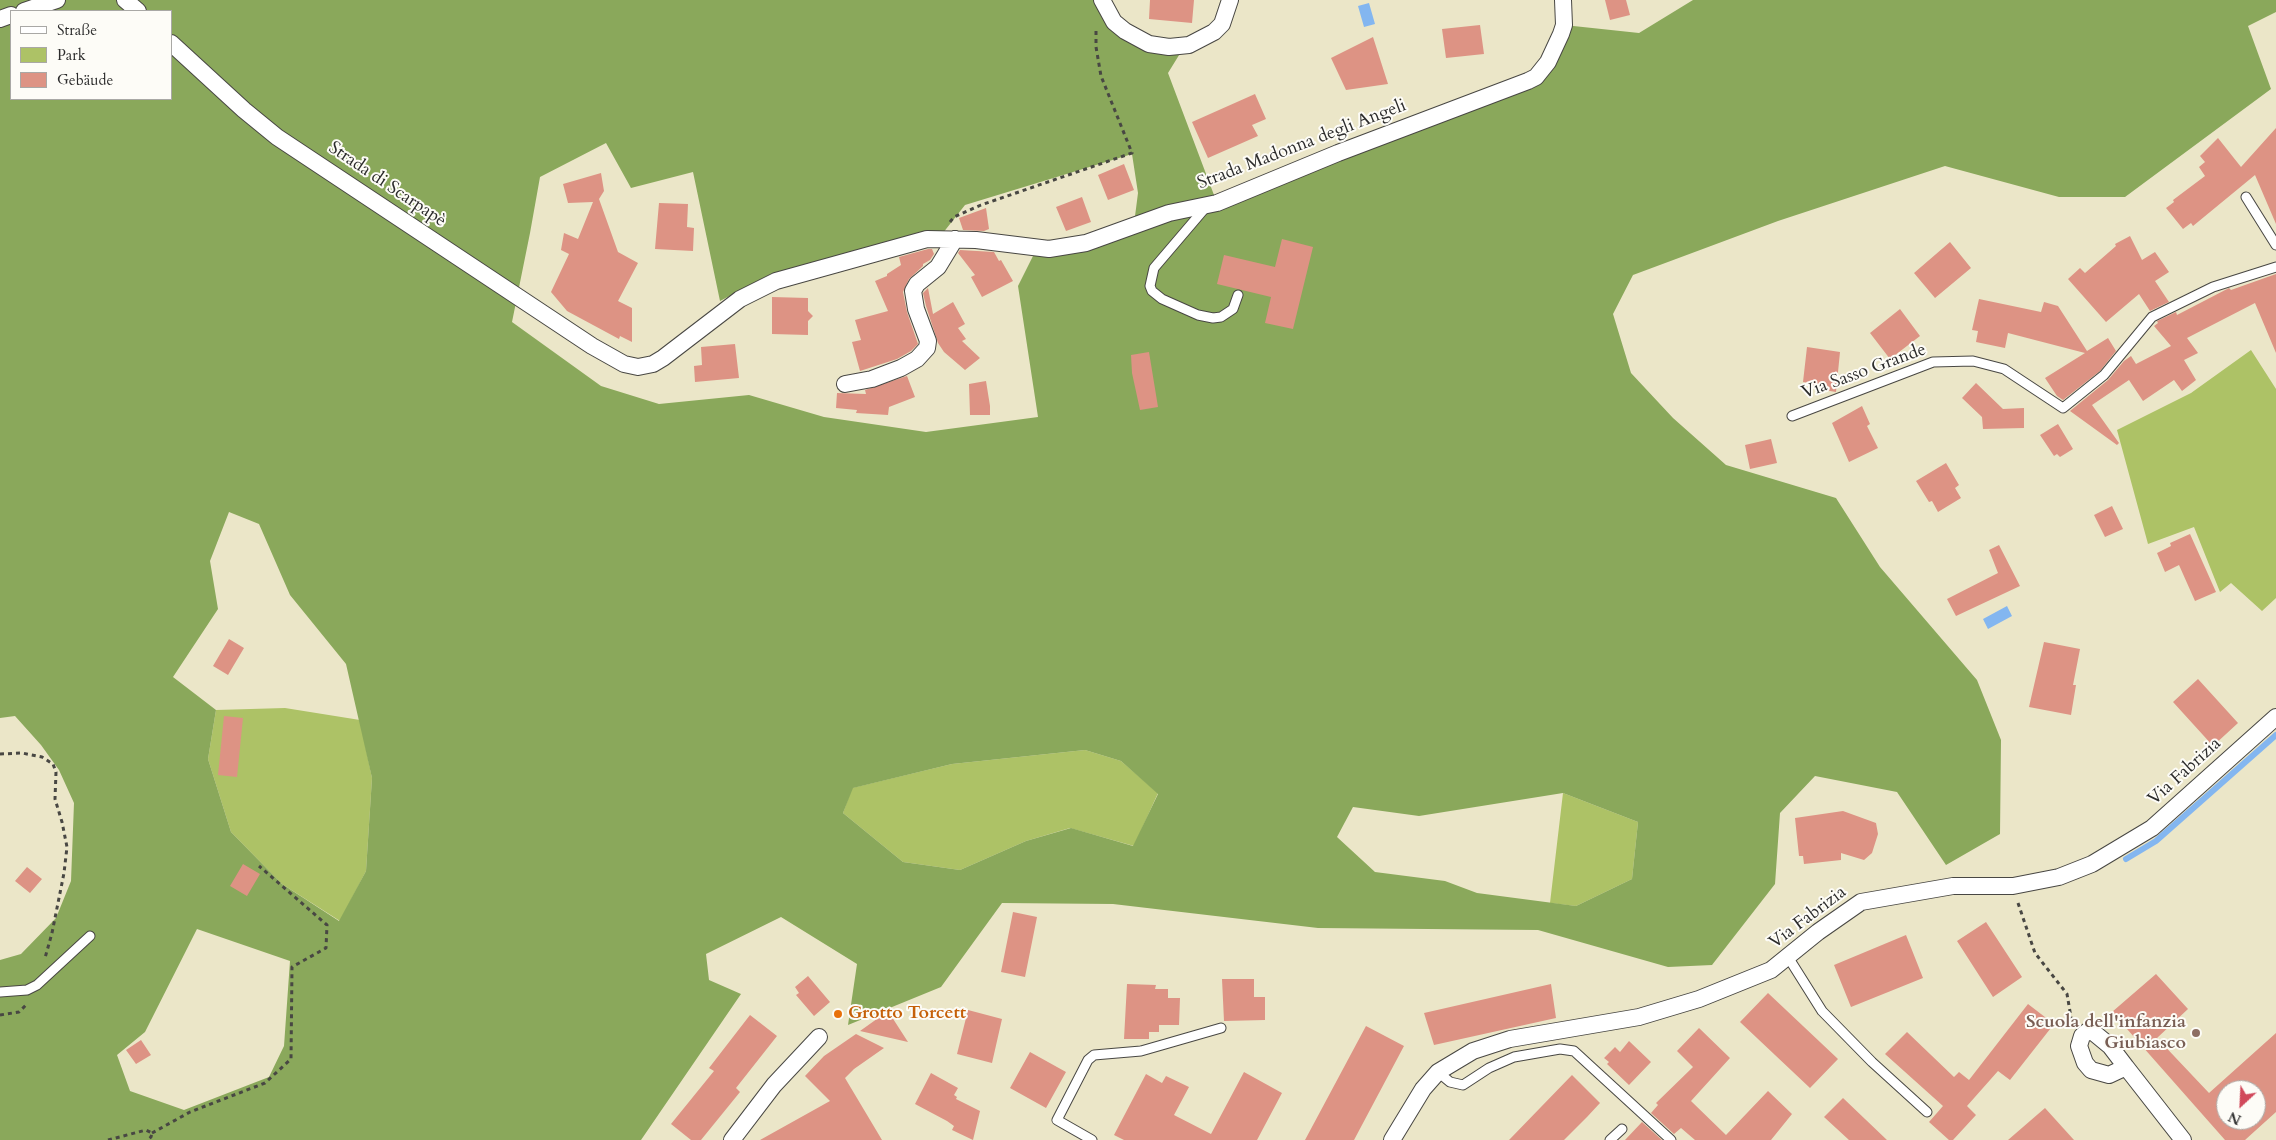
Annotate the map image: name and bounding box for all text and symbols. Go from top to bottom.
legend [10,10,172,100]
text: Straße [57,20,97,40]
text: Park [57,45,86,65]
text: Gebäude [57,70,113,90]
street label: Strada Madonna degli Angeli [1195,95,1409,195]
street label: Strada di Scarpapè [324,138,450,232]
street label: Via Sasso Grande [1799,339,1929,405]
street label: Via Fabrizia [2144,733,2226,811]
street label: Via Fabrizia [1765,882,1851,954]
place label: Grotto Torcett [848,1003,966,1025]
marker: Grotto Torcett [832,1008,844,1020]
place label: Scuola dell'infanzia Giubiasco [2026,1012,2186,1054]
marker: Scuola dell'infanzia Giubiasco [2190,1027,2202,1039]
north arrow [2216,1080,2266,1130]
text: N [2225,1107,2244,1129]

